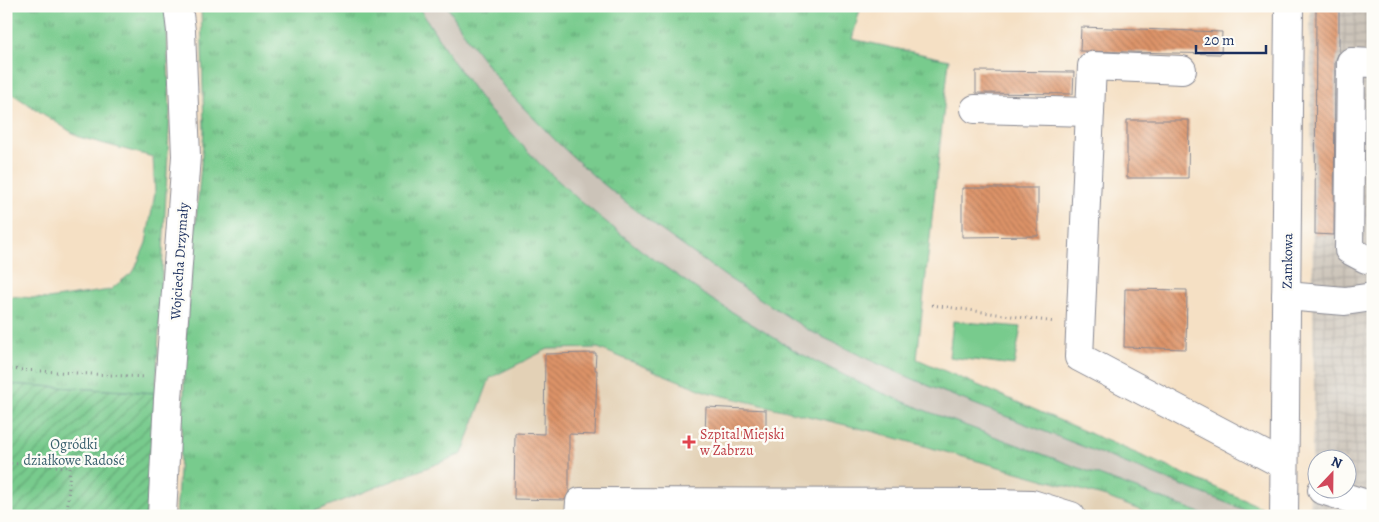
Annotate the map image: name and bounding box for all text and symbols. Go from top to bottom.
scale bar [1196,22,1266,54]
text: 20 m [1204,30,1235,50]
street label: Wojciecha Drzymały [166,201,193,321]
street label: Zamkowa [1278,233,1297,289]
place label: Szpital Miejski w Zabrzu [699,425,785,460]
park label: Ogródki działkowe Radość [23,435,125,470]
marker: Szpital Miejski w Zabrzu [682,435,696,449]
north arrow [1306,450,1356,500]
text: N [1328,452,1345,473]

